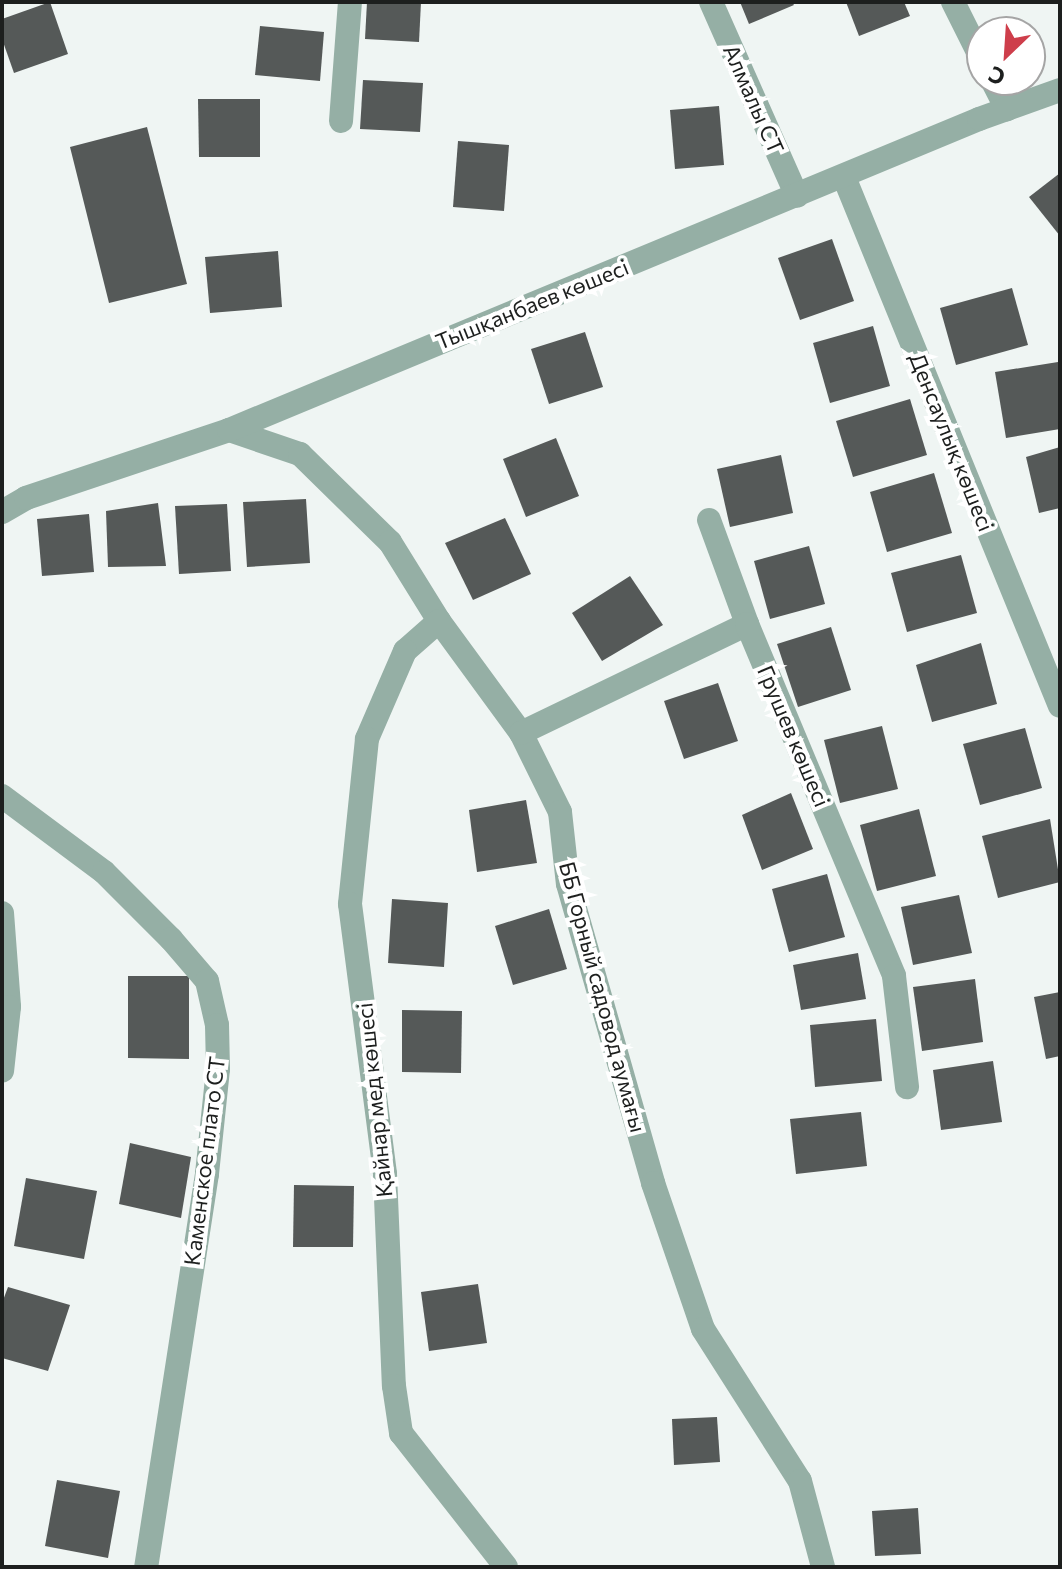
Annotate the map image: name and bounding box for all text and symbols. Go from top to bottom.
north arrow [966,16,1046,96]
street label: Алмалы СТ [718,40,790,158]
text: С [984,61,1009,92]
street label: Тышқанбаев көшесі [432,253,632,355]
street label: Денсаулық көшесі [904,349,1000,535]
street label: Грушев көшесі [752,661,836,811]
street label: ББ Горный садовод аумағы [554,859,652,1135]
street label: Қайнар мед көшесі [351,1001,397,1199]
street label: Каменское плато СТ [178,1055,230,1267]

